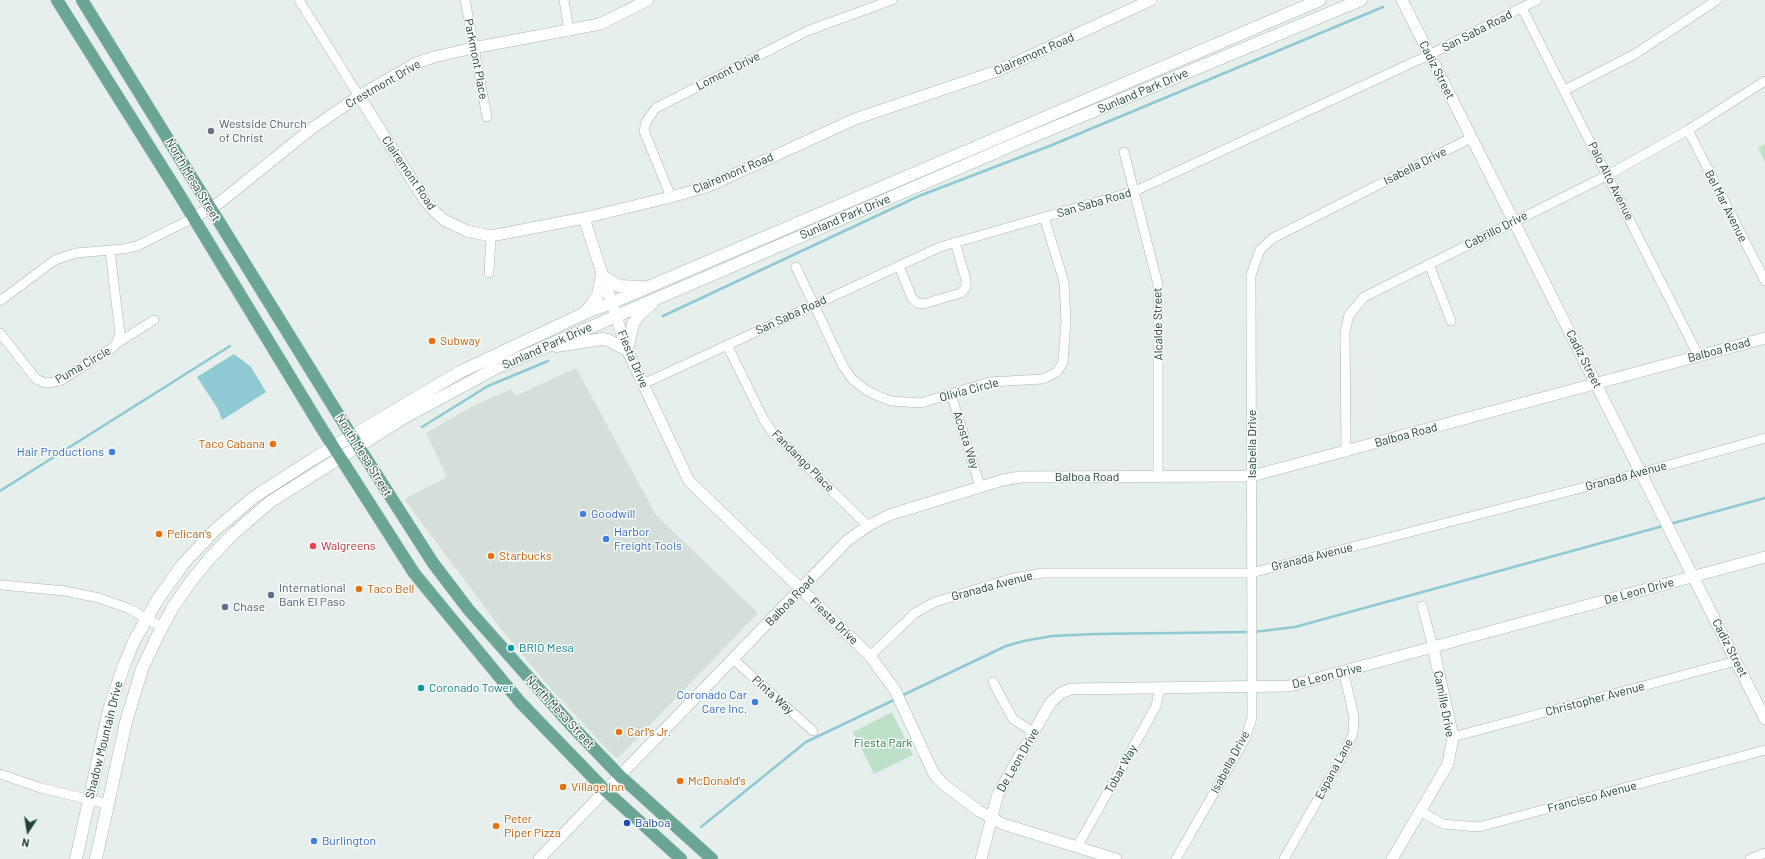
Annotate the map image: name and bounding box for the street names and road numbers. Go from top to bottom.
street label: San Saba Road [1440,7,1514,55]
street label: Parkmont Place [461,17,491,101]
street label: Clairemont Road [992,30,1076,78]
street label: Cadiz Street [1416,38,1458,102]
street label: Lomont Drive [694,49,762,93]
street label: Crestmont Drive [343,57,423,111]
street label: Sunland Park Drive [1096,65,1190,117]
street label: Clairemont Road [379,133,439,213]
street label: North Mesa Street [163,136,223,224]
street label: Palo Alto Avenue [1585,139,1637,223]
street label: Isabella Drive [1381,144,1449,188]
street label: Clairemont Road [691,150,775,196]
street label: Bel Mar Avenue [1702,168,1750,244]
street label: San Saba Road [1055,186,1133,220]
street label: Sunland Park Drive [798,191,892,243]
street label: Cabrillo Drive [1462,208,1530,252]
street label: Alcalde Street [1150,287,1166,361]
street label: San Saba Road [753,292,829,338]
street label: Sunland Park Drive [500,320,594,372]
street label: Cadiz Street [1563,327,1605,391]
street label: Fiesta Drive [614,328,652,390]
street label: Balboa Road [1686,335,1752,365]
street label: Puma Circle [53,343,113,387]
street label: Olivia Circle [938,375,1000,405]
street label: Acosta Way [950,409,982,471]
street label: Isabella Drive [1245,410,1259,478]
street label: North Mesa Street [333,411,395,499]
street label: Balboa Road [1373,420,1439,450]
street label: Fandango Place [769,427,837,495]
street label: Granada Avenue [1584,458,1668,494]
street label: Balboa Road [1055,470,1119,484]
street label: Granada Avenue [1270,540,1354,574]
street label: Granada Avenue [950,568,1034,604]
street label: Balboa Road [762,573,818,629]
street label: De Leon Drive [1603,575,1675,607]
street label: Fiesta Drive [807,594,861,648]
street label: Cadiz Street [1709,616,1751,680]
street label: De Leon Drive [1291,660,1363,692]
street label: Camille Drive [1431,670,1457,738]
street label: North Mesa Street [523,673,597,751]
street label: Pinta Way [749,673,797,717]
street label: Christopher Avenue [1544,679,1646,719]
street label: Shadow Mountain Drive [82,680,126,800]
street label: De Leon Drive [994,725,1042,795]
street label: Isabella Drive [1208,728,1252,796]
street label: Espana Lane [1312,736,1356,802]
street label: Tobar Way [1102,742,1140,796]
street label: Francisco Avenue [1546,778,1638,816]

